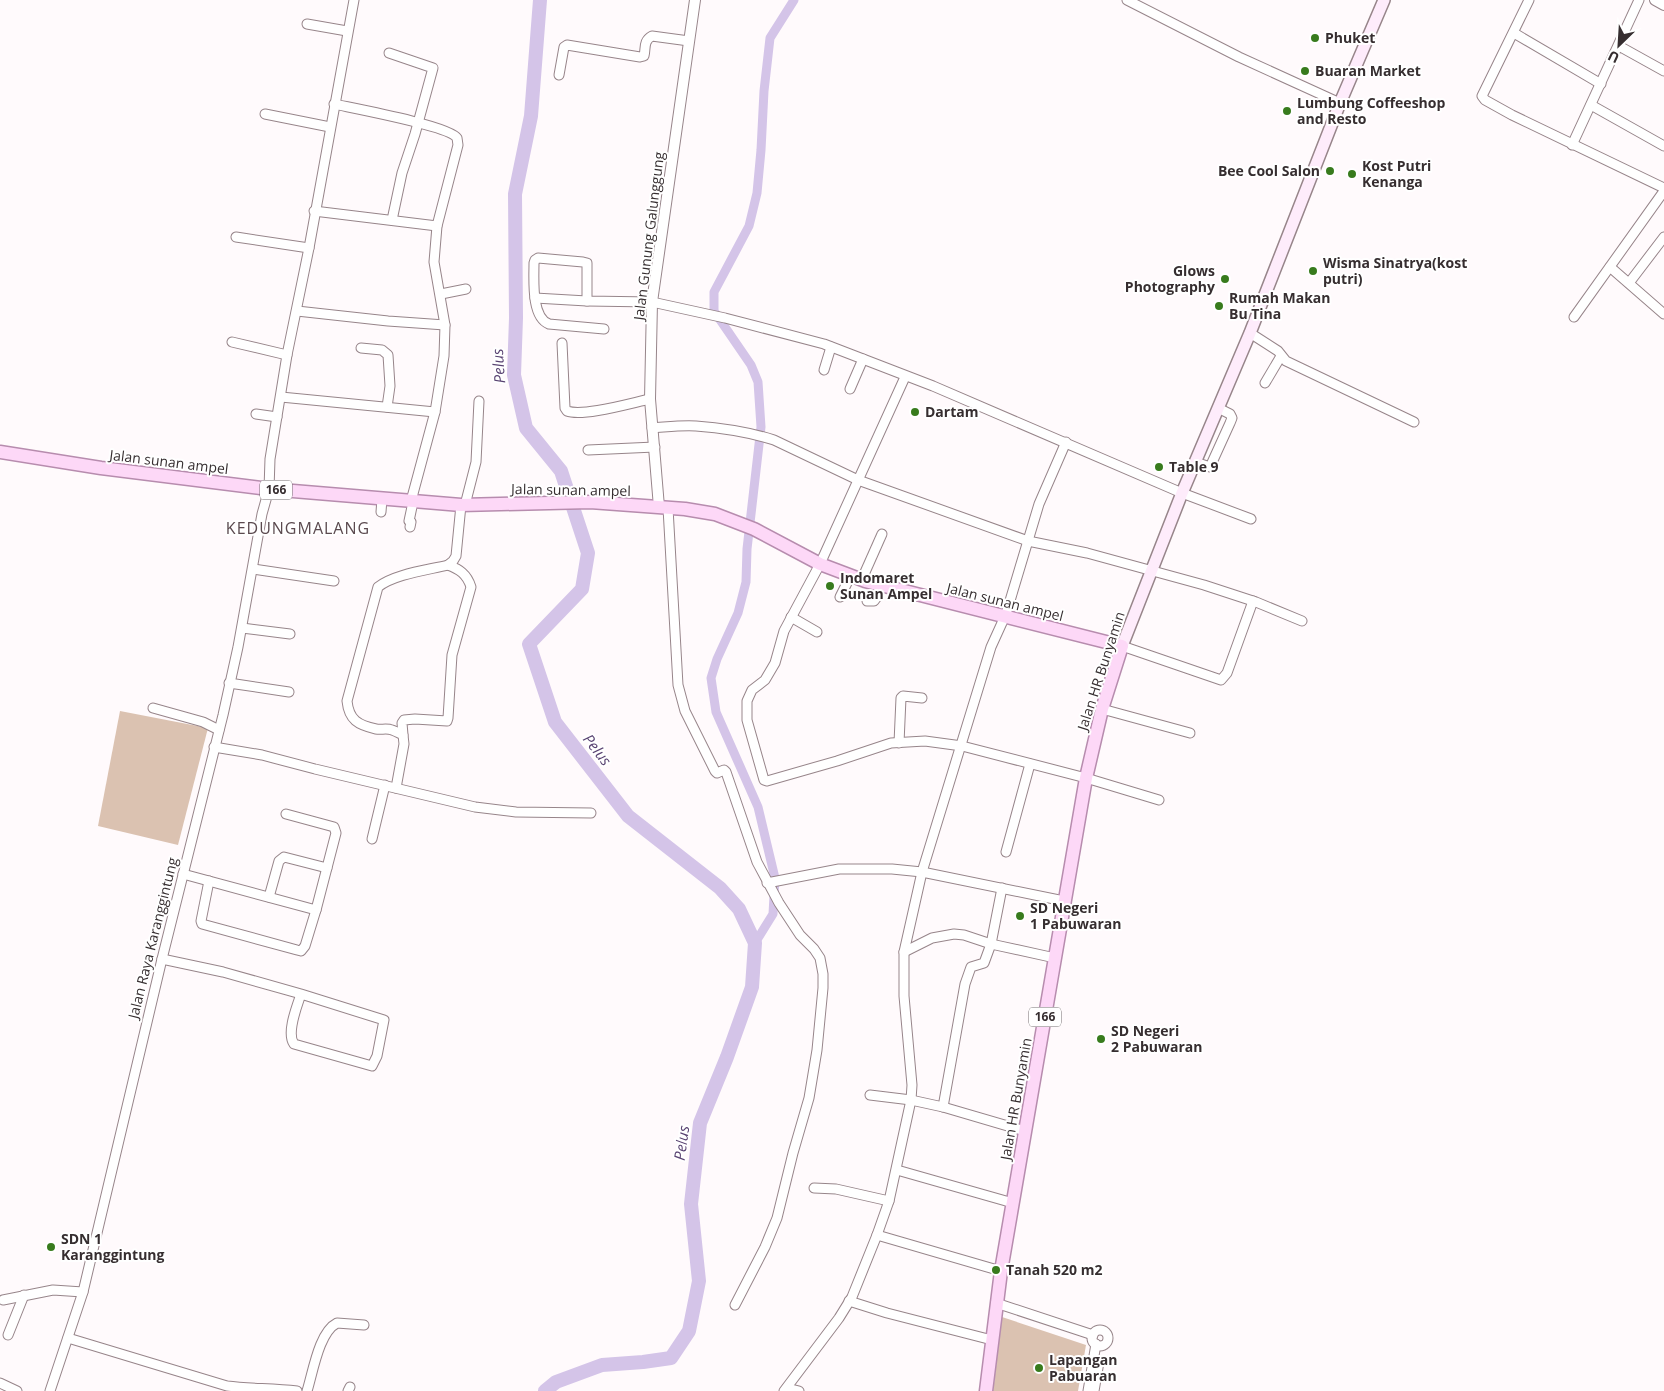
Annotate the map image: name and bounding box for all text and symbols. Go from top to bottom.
north arrow [1594,20,1644,70]
place label: Phuket [1325,28,1375,47]
marker: Phuket [1309,32,1321,44]
text: U [1604,46,1622,68]
place label: Buaran Market [1315,61,1421,80]
marker: Buaran Market [1299,65,1311,77]
place label: Lumbung Coffeeshop and Resto [1297,93,1445,128]
marker: Lumbung Coffeeshop and Resto [1281,105,1293,117]
street label: Jalan Gunung Galunggung [629,150,668,323]
place label: Kost Putri Kenanga [1362,156,1431,191]
place label: Bee Cool Salon [1218,161,1320,180]
marker: Bee Cool Salon [1324,165,1336,177]
marker: Kost Putri Kenanga [1346,168,1358,180]
place label: Wisma Sinatrya(kost putri) [1323,253,1467,288]
place label: Glows Photography [1125,261,1215,296]
marker: Wisma Sinatrya(kost putri) [1307,265,1319,277]
marker: Glows Photography [1219,273,1231,285]
place label: Rumah Makan Bu Tina [1229,288,1330,323]
marker: Rumah Makan Bu Tina [1213,300,1225,312]
water label: Pelus [487,347,509,384]
place label: Dartam [925,402,978,421]
marker: Dartam [909,406,921,418]
street label: Jalan sunan ampel [107,445,230,478]
place label: Table 9 [1169,457,1219,476]
marker: Table 9 [1153,461,1165,473]
street label: Jalan sunan ampel [509,479,631,500]
road number: 166 [260,480,292,500]
district label: KEDUNGMALANG [226,517,370,539]
place label: Indomaret Sunan Ampel [840,568,932,603]
street label: Jalan sunan ampel [943,577,1065,625]
marker: Indomaret Sunan Ampel [824,580,836,592]
street label: Jalan HR Bunyamin [1072,609,1129,735]
water label: Pelus [579,729,617,770]
street label: Jalan Raya Karanggintung [123,855,182,1022]
place label: SD Negeri 1 Pabuwaran [1030,898,1121,933]
marker: SD Negeri 1 Pabuwaran [1014,910,1026,922]
road number: 166 [1029,1008,1061,1026]
place label: SD Negeri 2 Pabuwaran [1111,1021,1202,1056]
marker: SD Negeri 2 Pabuwaran [1095,1033,1107,1045]
street label: Jalan HR Bunyamin [995,1036,1036,1163]
water label: Pelus [669,1124,693,1162]
place label: SDN 1 Karanggintung [61,1229,165,1264]
marker: SDN 1 Karanggintung [45,1241,57,1253]
place label: Tanah 520 m2 [1006,1260,1102,1279]
marker: Tanah 520 m2 [990,1264,1002,1276]
place label: Lapangan Pabuaran [1049,1350,1117,1385]
marker: Lapangan Pabuaran [1033,1362,1045,1374]

